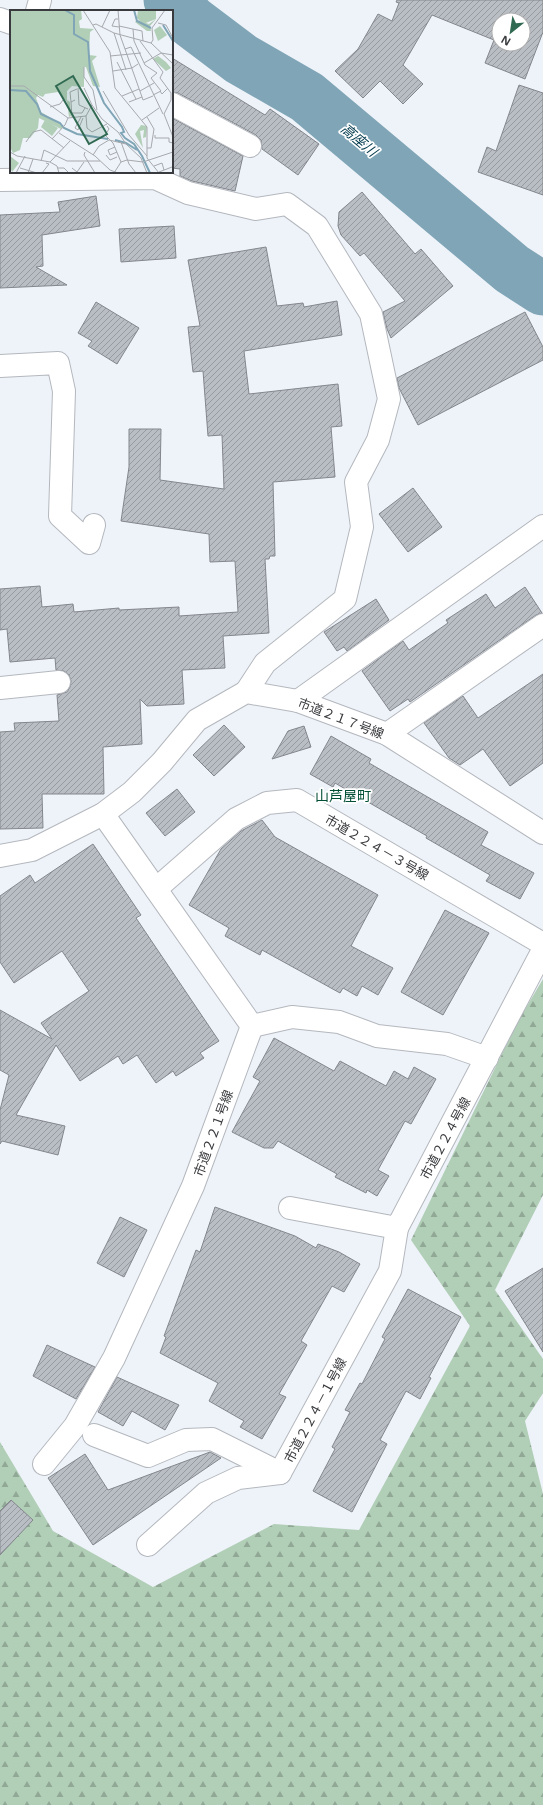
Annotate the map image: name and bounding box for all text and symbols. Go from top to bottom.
inset map [10,10,173,173]
north arrow [491,12,531,52]
text: N [498,32,513,50]
water label: 高座川 [337,119,383,162]
street label: 市道２１７号線 [295,693,387,743]
district label: 山芦屋町 [315,786,371,805]
street label: 市道２２４－３号線 [322,810,432,884]
street label: 市道２２１号線 [189,1087,237,1179]
street label: 市道２２４号線 [416,1094,474,1182]
street label: 市道２２４－１号線 [280,1354,350,1466]

